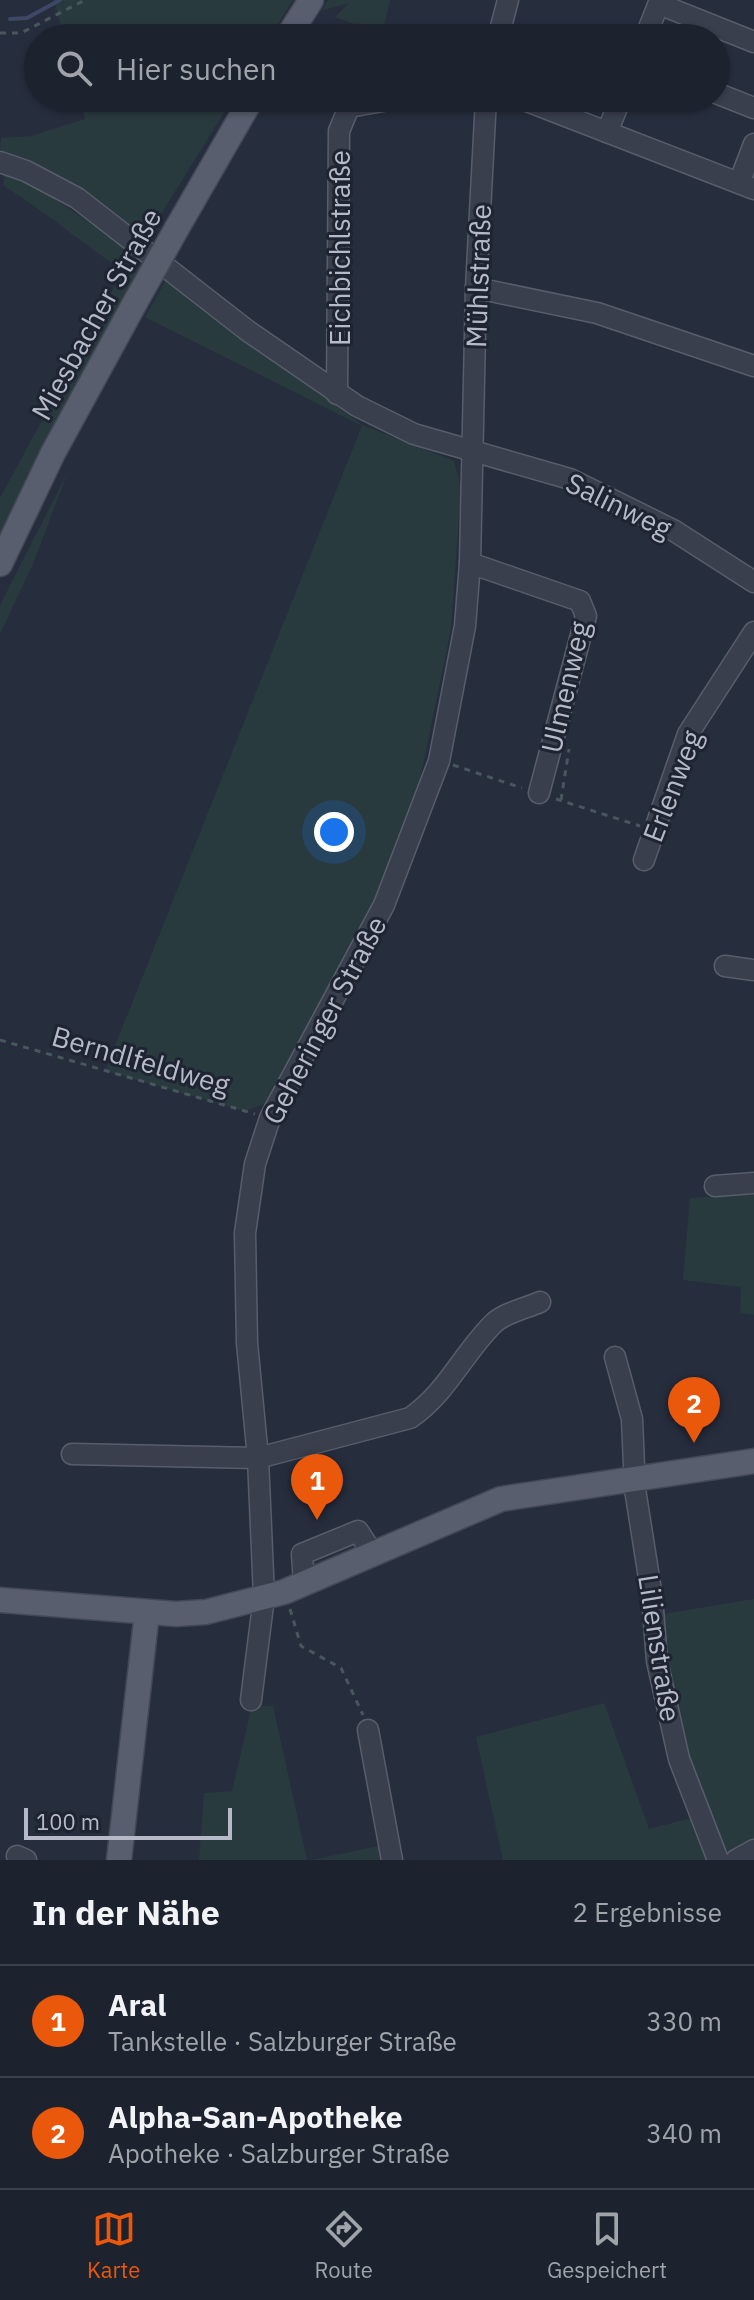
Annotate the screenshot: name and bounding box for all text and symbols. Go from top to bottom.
search box [24,24,730,112]
icon: search [52,46,96,90]
text: Hier suchen [116,49,277,88]
street label: Eichbichlstraße [321,150,358,346]
street label: Miesbacher Straße [22,202,170,426]
street label: Mühlstraße [457,203,499,349]
street label: Salinweg [560,464,678,547]
street label: Ulmenweg [532,617,598,756]
street label: Erlenweg [634,725,710,847]
your location [314,812,354,852]
street label: Geheringer Straße [254,909,394,1131]
street label: Berndlfeldweg [48,1017,234,1103]
pin: 2 [668,1377,720,1443]
pin: 1 [291,1454,343,1520]
street label: Lilienstraße [630,1572,690,1724]
scale bar [24,1804,232,1840]
text: 100 m [36,1807,100,1836]
text: In der Nähe [32,1890,220,1934]
text: 2 Ergebnisse [573,1895,722,1929]
text: Aral [108,1985,166,2024]
text: 1 [50,2004,66,2038]
text: 330 m [646,2004,722,2038]
text: Tankstelle · Salzburger Straße [108,2024,457,2058]
text: Alpha-San-Apotheke [108,2097,403,2136]
text: 2 [50,2116,66,2150]
text: 340 m [646,2116,722,2150]
text: Apotheke · Salzburger Straße [108,2136,450,2170]
tab: Karte [87,2207,140,2284]
tab: Route [315,2207,373,2284]
tab: Gespeichert [547,2207,667,2284]

